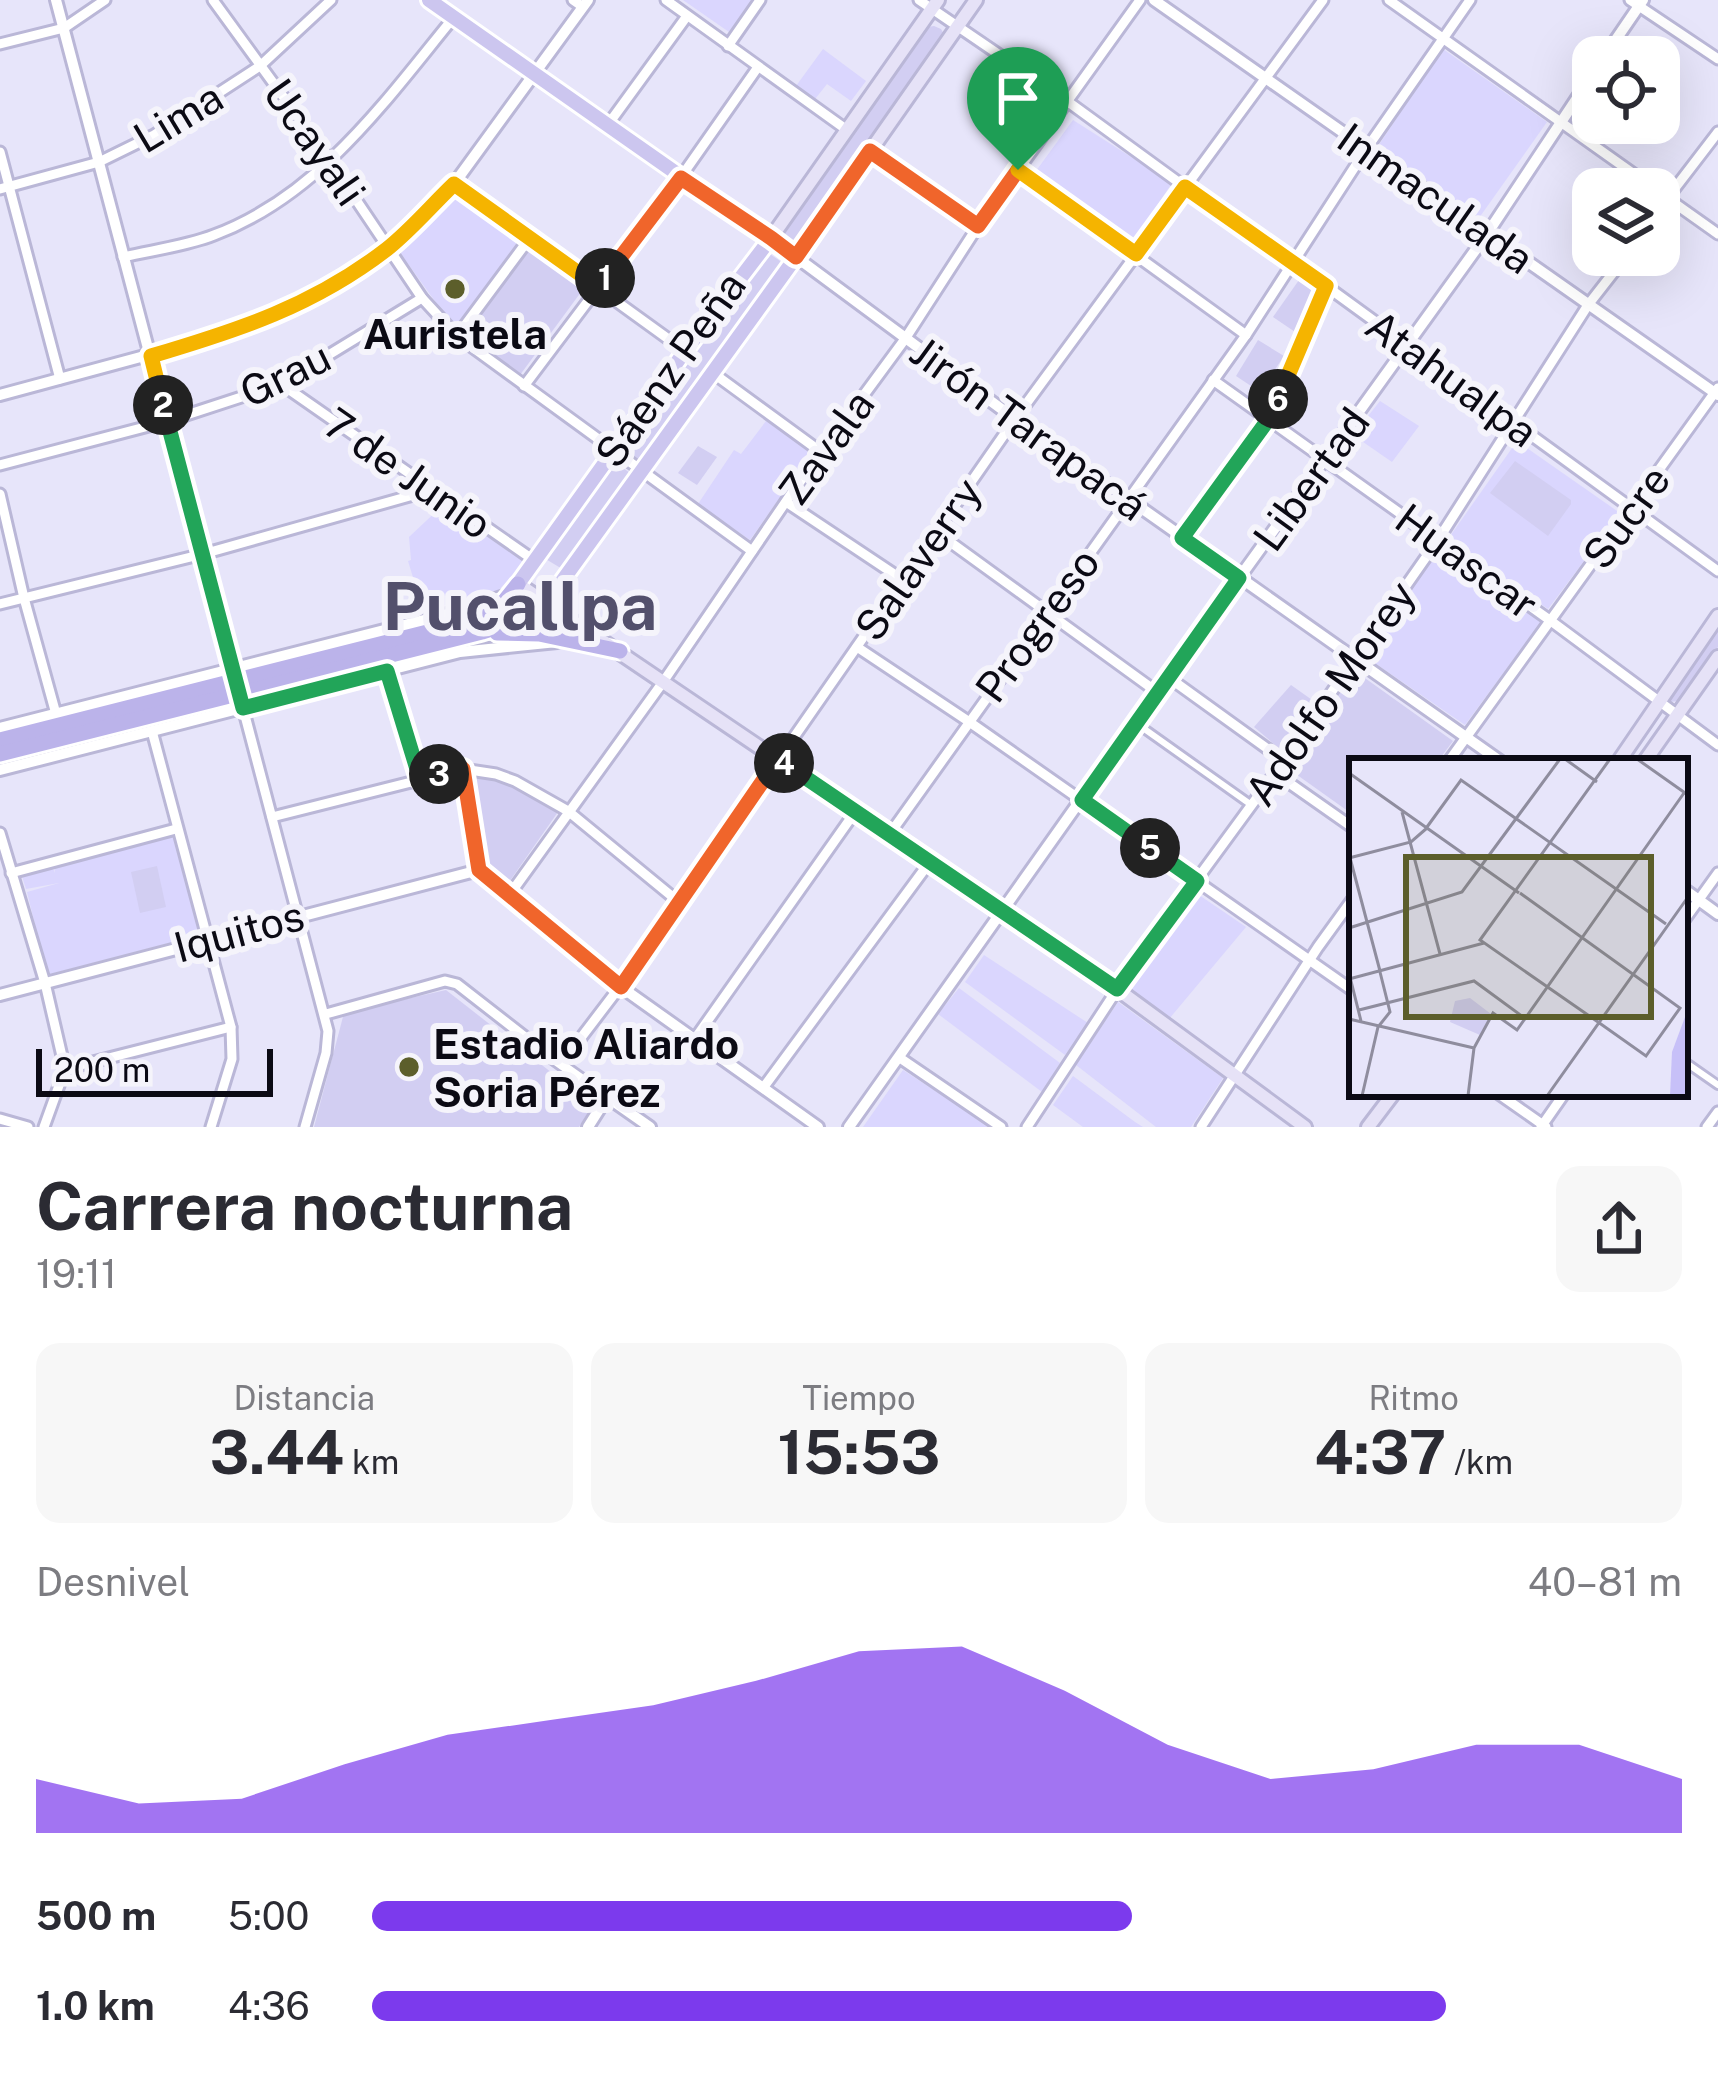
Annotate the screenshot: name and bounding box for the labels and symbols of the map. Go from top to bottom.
pin [967,47,1069,170]
street label: Ucayali [254,70,376,214]
street label: Lima [125,72,231,162]
street label: Inmaculada [1329,113,1543,283]
pin: 1 [575,248,635,308]
street label: Sáenz Peña [585,262,755,476]
marker: Auristela [442,276,468,302]
street label: Atahualpa [1357,300,1547,456]
place label: Auristela [363,309,547,358]
street label: Jirón Tarapacá [902,326,1156,530]
street label: Grau [232,331,338,417]
pin: 6 [1248,369,1308,429]
pin: 2 [133,375,193,435]
street label: Zavala [768,380,884,514]
street label: 7 de Junio [315,398,501,548]
street label: Libertad [1243,398,1379,560]
street label: Sucre [1572,456,1680,578]
street label: Salaverry [844,468,992,650]
street label: Huascar [1387,493,1547,629]
street label: Progreso [965,539,1109,711]
district label: Pucallpa [383,567,657,645]
street label: Adolfo Morey [1235,571,1425,815]
pin: 4 [754,733,814,793]
pin: 3 [409,744,469,804]
inset map [1349,758,1688,1097]
pin: 5 [1120,818,1180,878]
street label: Iquitos [169,890,309,972]
place label: Estadio Aliardo Soria Pérez [433,1019,739,1116]
scale bar [36,1043,273,1096]
marker: Estadio Aliardo Soria Pérez [396,1054,422,1080]

